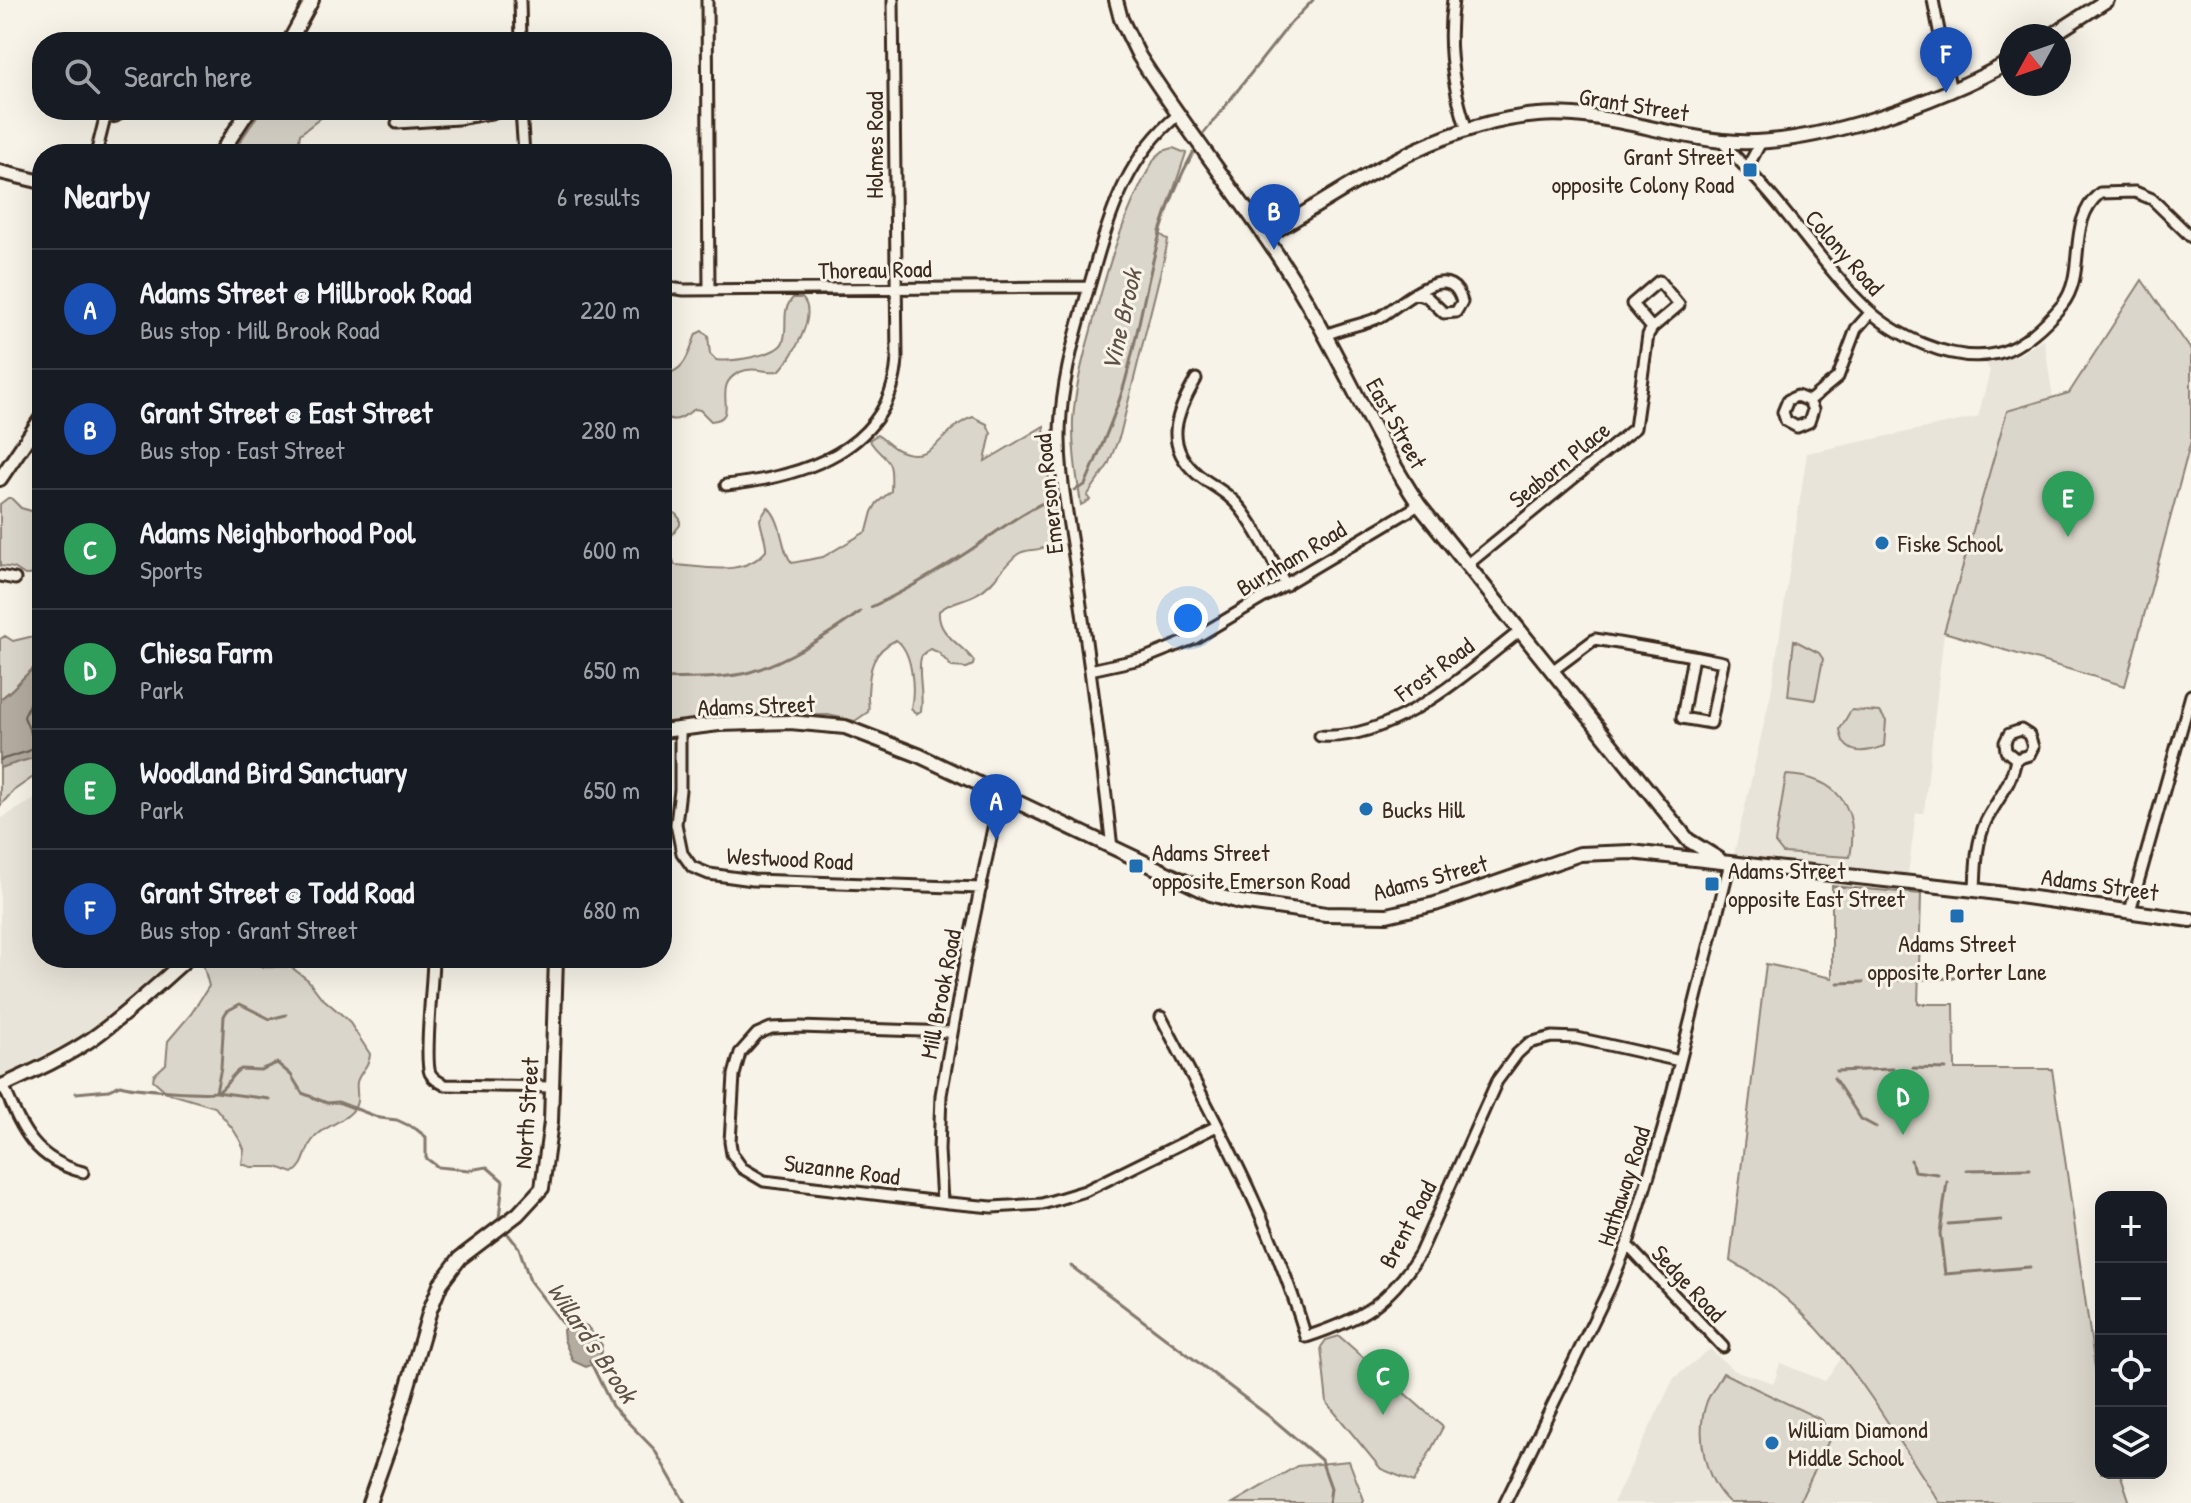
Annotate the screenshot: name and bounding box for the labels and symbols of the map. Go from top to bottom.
north arrow [1999,24,2071,96]
pin: F [1920,27,1972,93]
street label: Grant Street [1577,80,1692,129]
street label: Holmes Road [858,91,890,199]
place label: Grant Street opposite Colony Road [1551,140,1735,200]
marker: Grant Street opposite Colony Road [1741,161,1759,179]
pin: B [1248,184,1300,250]
street label: Colony Road [1799,202,1891,302]
street label: Thoreau Road [818,252,932,286]
water label: Vine Brook [1092,264,1150,374]
street label: East Street [1359,372,1435,475]
street label: Seaborn Place [1502,413,1617,515]
street label: Emerson Road [1026,432,1070,556]
pin: E [2042,471,2094,537]
street label: Burnham Road [1230,513,1352,603]
place label: Fiske School [1897,527,2003,559]
marker: Fiske School [1873,534,1891,552]
your location [1168,598,1208,638]
street label: Frost Road [1387,630,1480,709]
street label: Adams Street [697,687,816,723]
pin: A [970,774,1022,840]
place label: Bucks Hill [1382,793,1465,825]
marker: Bucks Hill [1357,800,1375,818]
place label: Adams Street opposite Emerson Road [1152,836,1350,896]
street label: Westwood Road [726,839,854,877]
street label: Adams Street [1369,846,1492,908]
place label: Adams Street opposite East Street [1728,854,1905,914]
marker: Adams Street opposite Emerson Road [1127,857,1145,875]
street label: Adams Street [2040,860,2161,908]
marker: Adams Street opposite East Street [1703,875,1721,893]
marker: Adams Street opposite Porter Lane [1948,907,1966,925]
street label: Mill Brook Road [912,927,968,1061]
place label: Adams Street opposite Porter Lane [1867,927,2047,987]
street label: North Street [506,1056,546,1170]
pin: D [1877,1069,1929,1135]
street label: Hathaway Road [1589,1122,1657,1250]
street label: Suzanne Road [782,1146,902,1192]
street label: Brent Road [1371,1175,1443,1273]
street label: Sedge Road [1645,1237,1733,1329]
water label: Willard's Brook [540,1275,647,1411]
pin: C [1357,1349,1409,1415]
place label: William Diamond Middle School [1788,1413,1928,1473]
marker: William Diamond Middle School [1763,1434,1781,1452]

